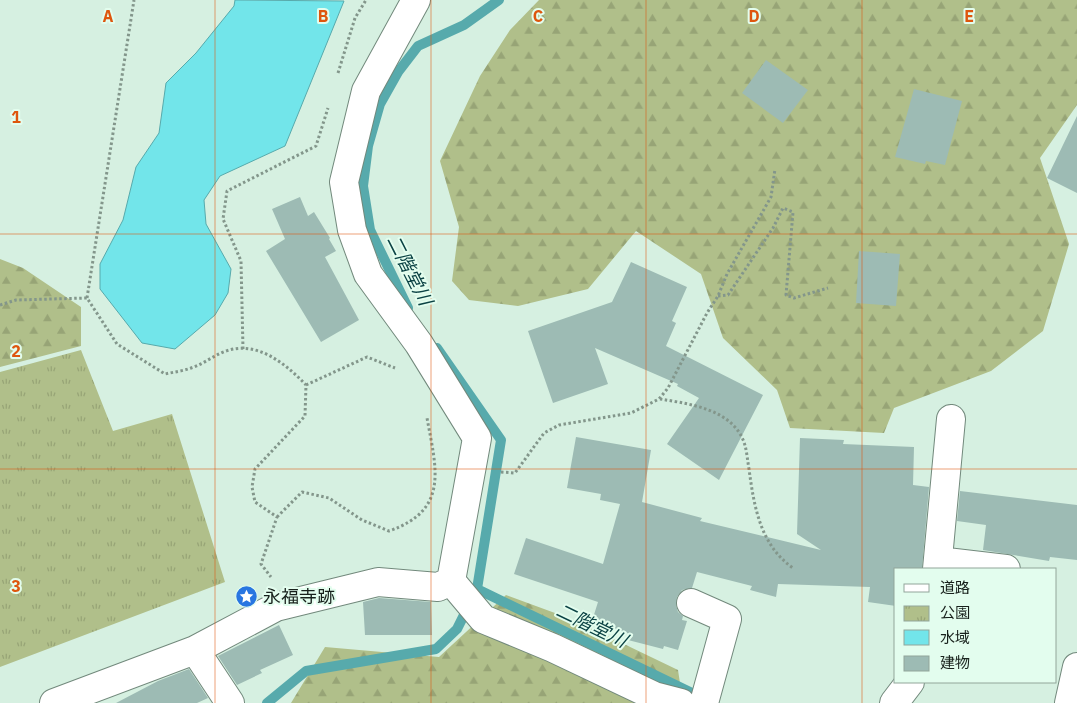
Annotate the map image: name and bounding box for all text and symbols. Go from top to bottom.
text: A [103,6,114,26]
text: B [318,6,329,26]
text: C [533,6,543,26]
text: D [748,6,760,26]
text: E [964,6,974,26]
text: 1 [11,107,21,127]
water label: 二階堂川 [382,231,439,311]
text: 2 [11,341,21,361]
legend [894,568,1057,683]
text: 3 [11,576,21,596]
text: 道路 [940,578,970,597]
place icon: 永福寺跡 [235,585,259,609]
place label: 永福寺跡 [263,585,335,608]
water label: 二階堂川 [553,598,633,653]
text: 公園 [940,603,970,622]
text: 水域 [940,628,970,647]
text: 建物 [940,653,970,672]

